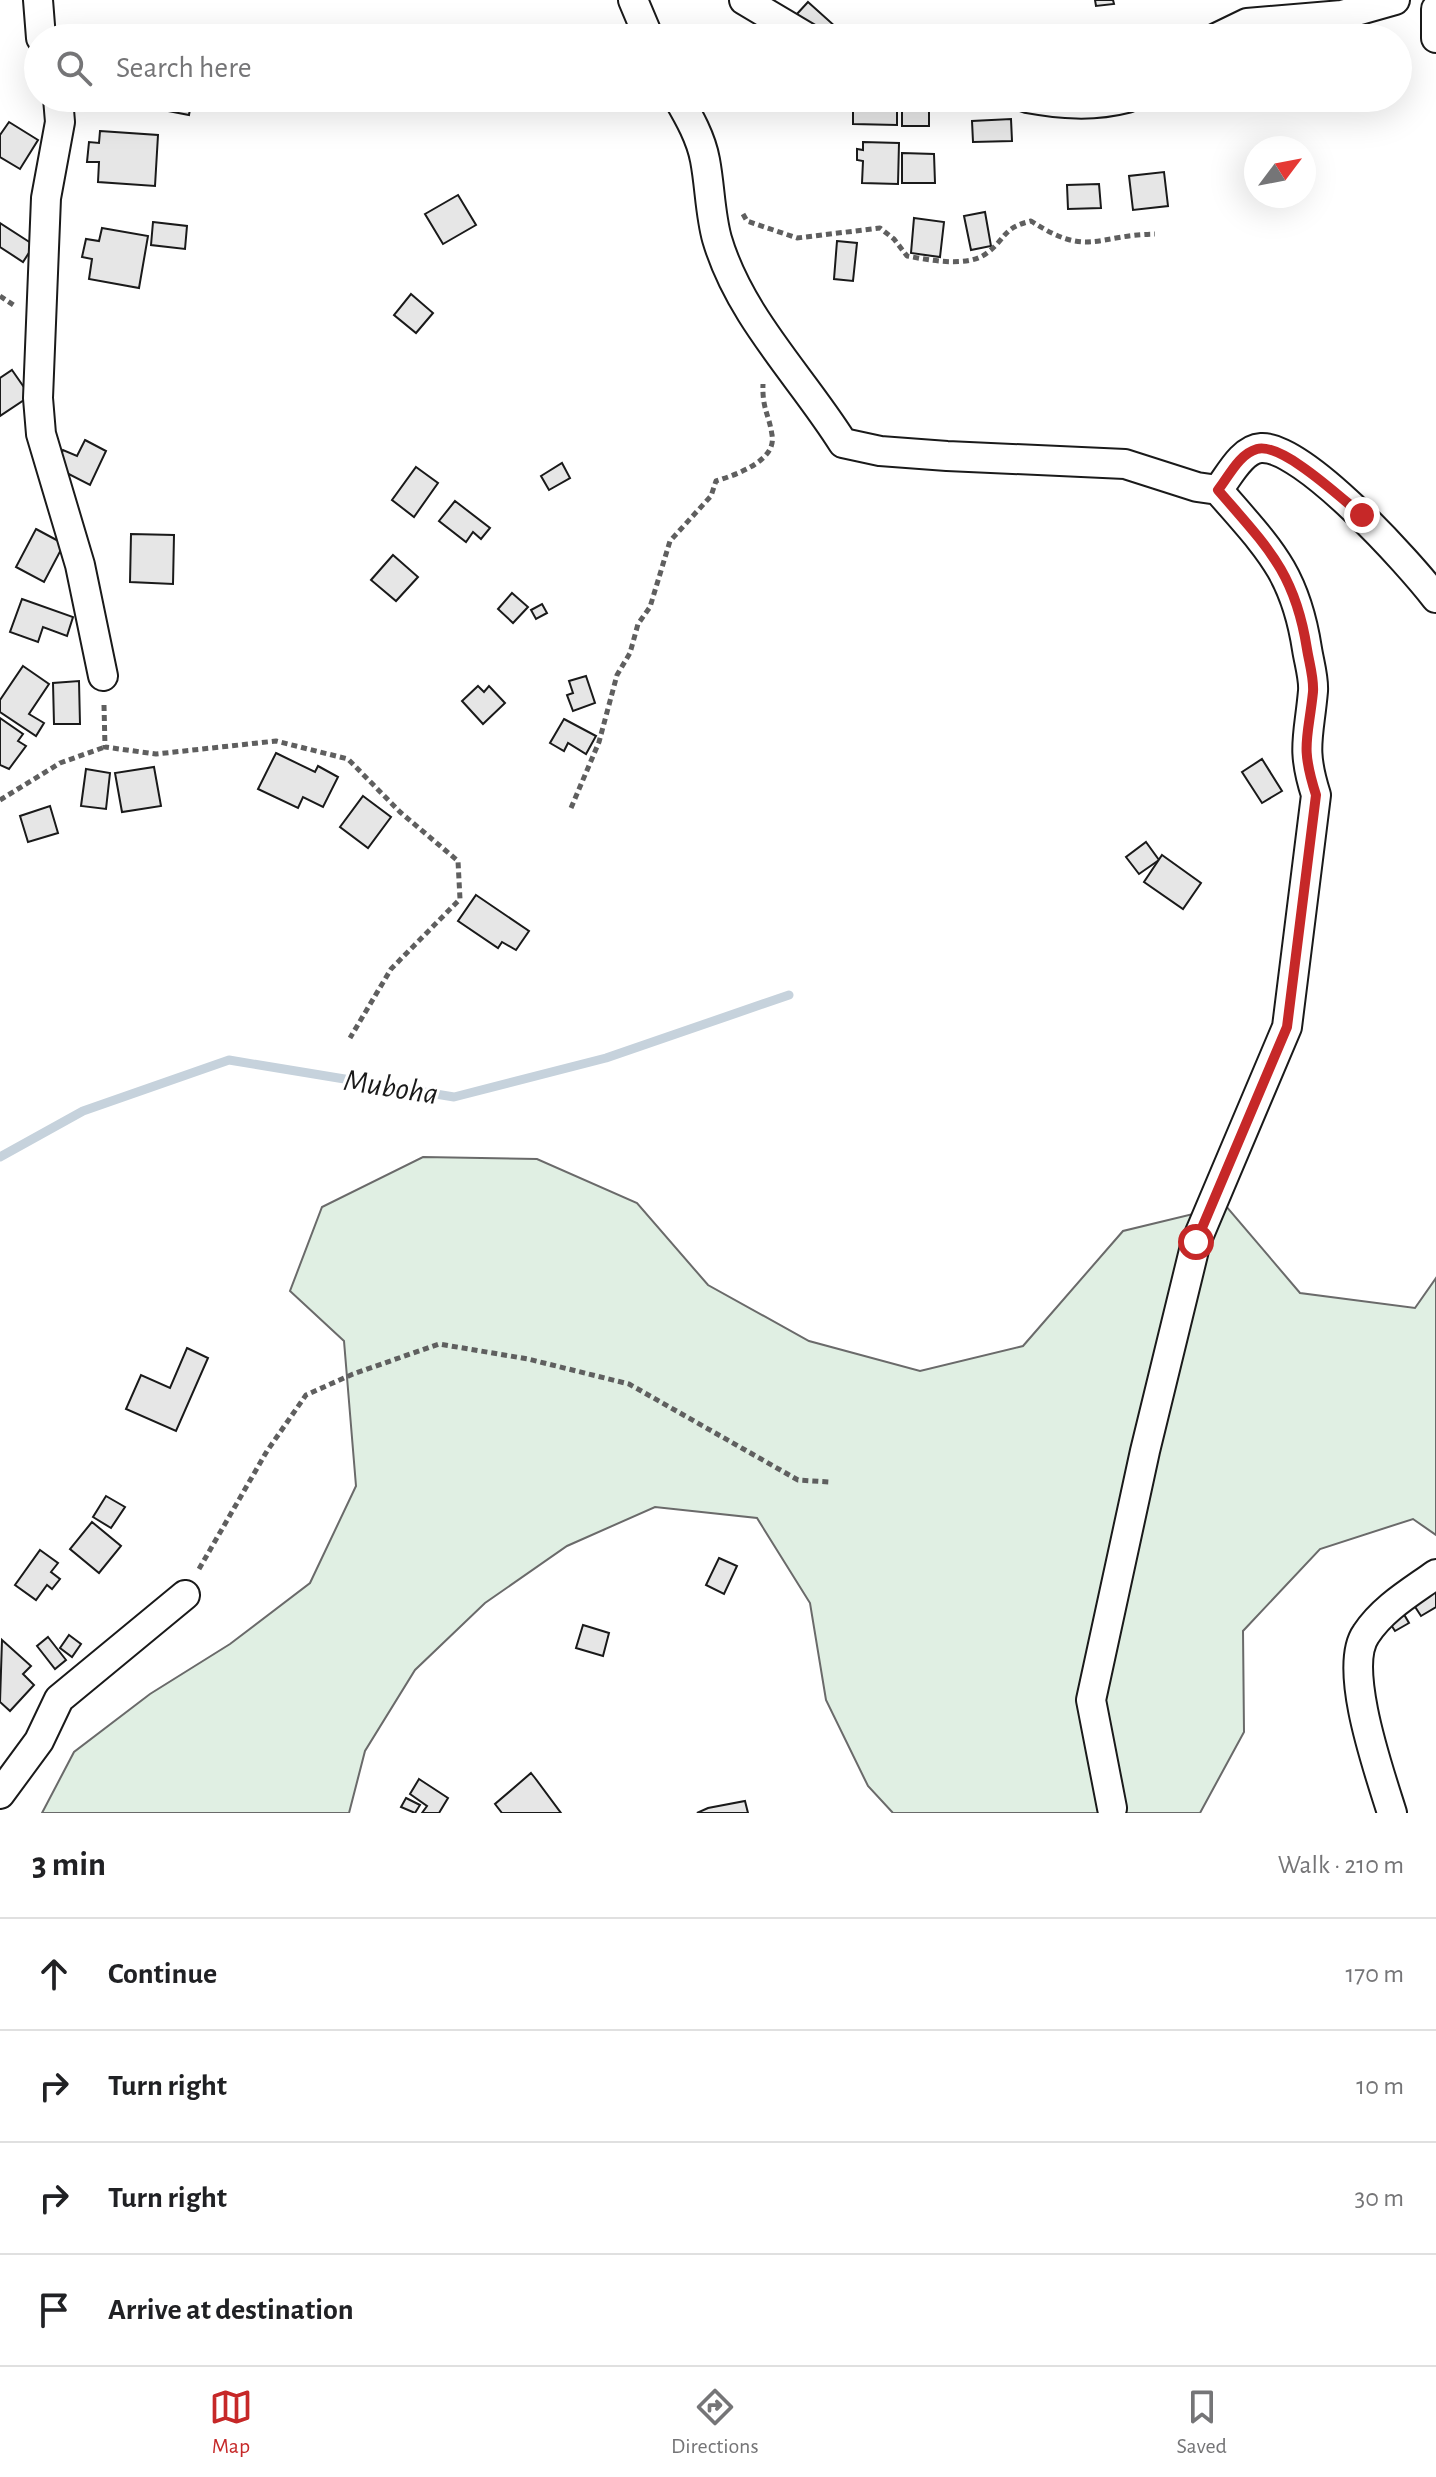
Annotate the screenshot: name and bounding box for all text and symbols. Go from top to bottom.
search box [24,24,1412,112]
icon: search [52,46,96,90]
text: Search here [116,53,252,83]
north arrow [1244,136,1316,208]
route end [1344,497,1380,533]
water label: Muboha [342,1064,440,1110]
route start [1178,1224,1214,1260]
text: 3 min [32,1848,106,1882]
text: Walk · 210 m [1278,1852,1404,1878]
icon: ahead [32,1952,76,1996]
text: Continue [108,1959,217,1989]
text: 170 m [1345,1961,1404,1987]
icon: right [32,2064,76,2108]
text: Turn right [108,2071,227,2101]
text: 10 m [1356,2073,1404,2099]
icon: right [32,2176,76,2220]
text: Turn right [108,2183,227,2213]
text: 30 m [1354,2185,1404,2211]
icon: arrive [32,2288,76,2332]
text: Arrive at destination [108,2295,354,2325]
tab: Map [209,2385,253,2459]
tab: Directions [671,2385,759,2459]
tab: Saved [1177,2385,1227,2459]

